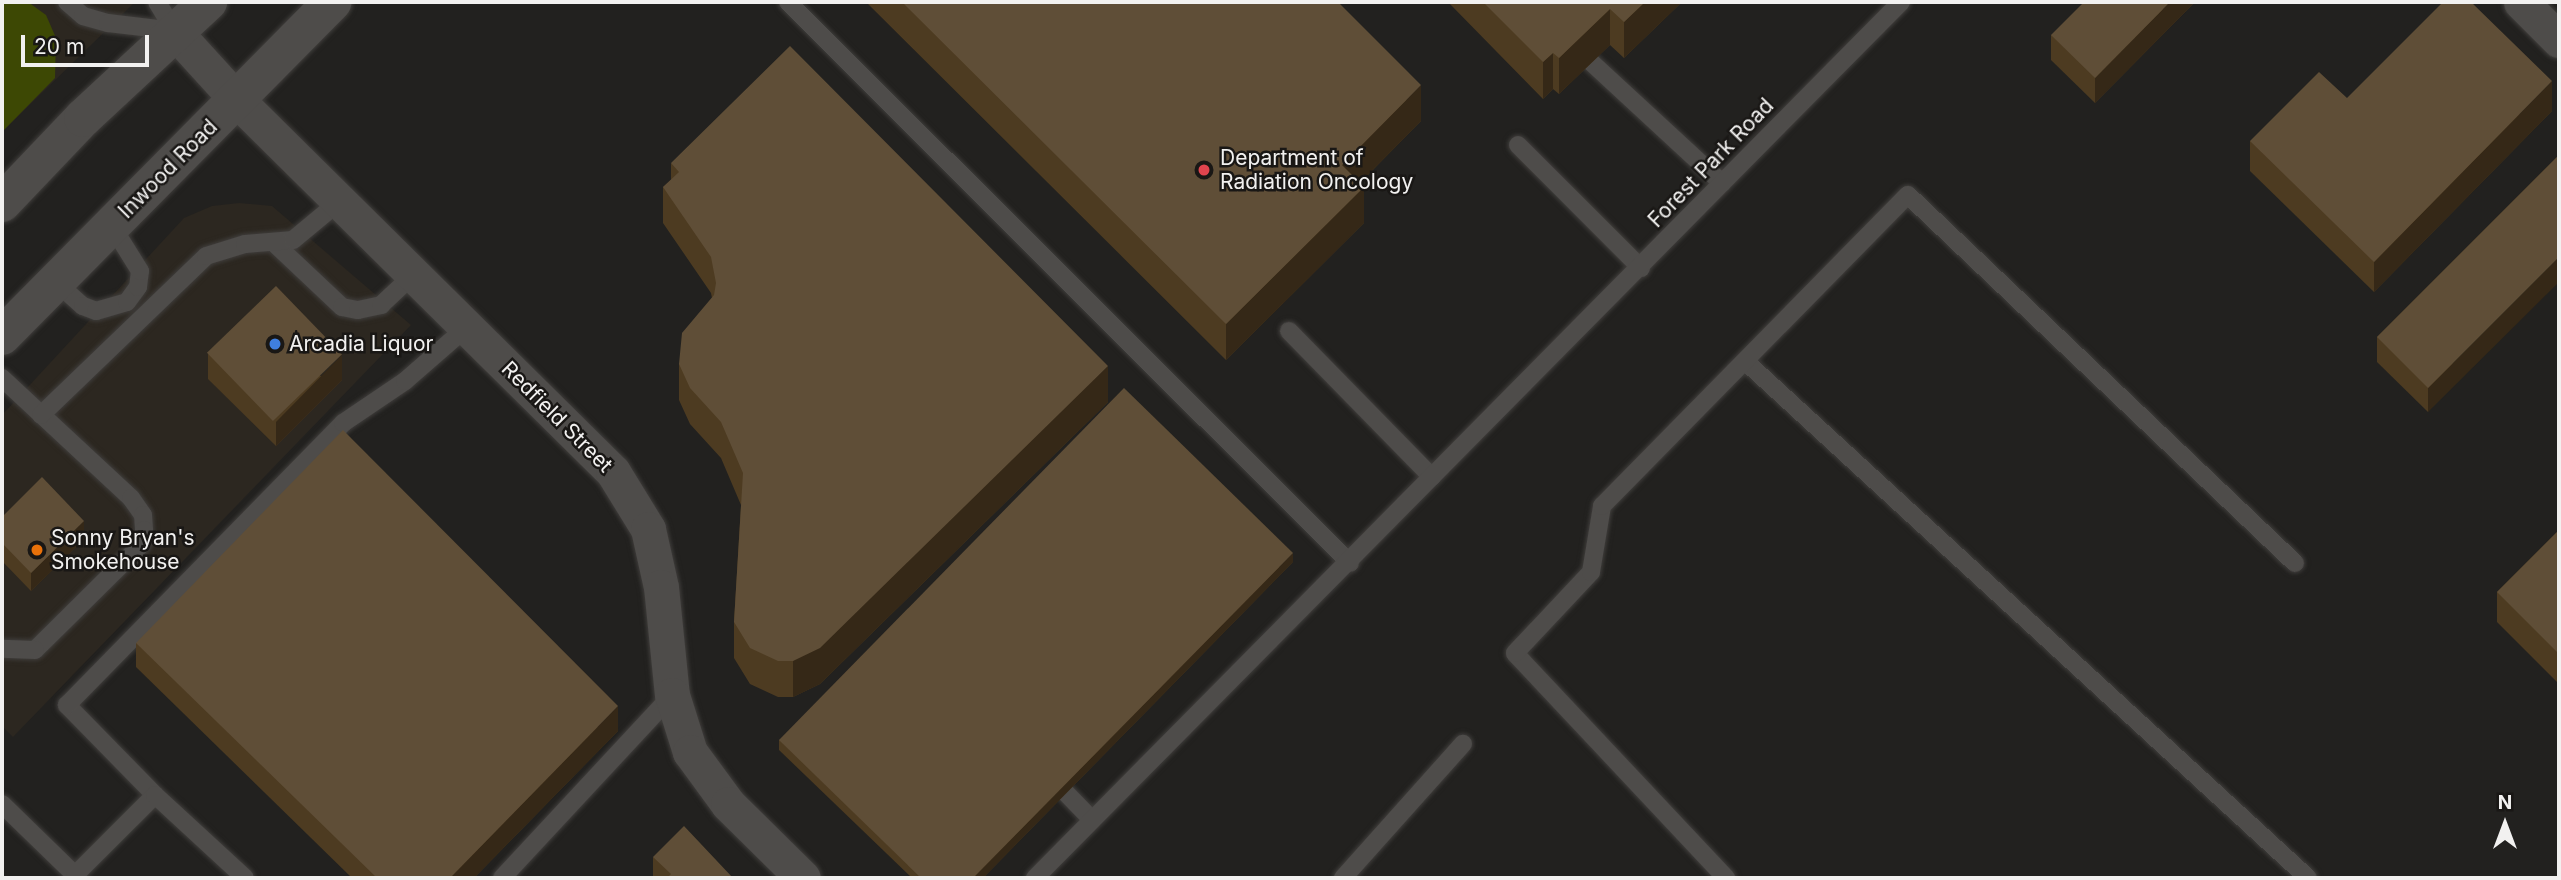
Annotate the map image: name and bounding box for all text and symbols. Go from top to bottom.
scale bar [24,21,152,65]
text: 20 m [34,34,84,59]
street label: Forest Park Road [1643,93,1779,233]
street label: Inwood Road [113,114,223,224]
place label: Department of Radiation Oncology [1220,145,1413,195]
marker: Department of Radiation Oncology [1194,160,1214,180]
place label: Arcadia Liquor [289,331,433,357]
marker: Arcadia Liquor [267,336,283,352]
street label: Redfield Street [496,356,618,478]
place label: Sonny Bryan's Smokehouse [51,525,195,575]
marker: Sonny Bryan's Smokehouse [29,542,45,558]
north arrow [2470,789,2540,859]
text: N [2498,791,2512,814]

